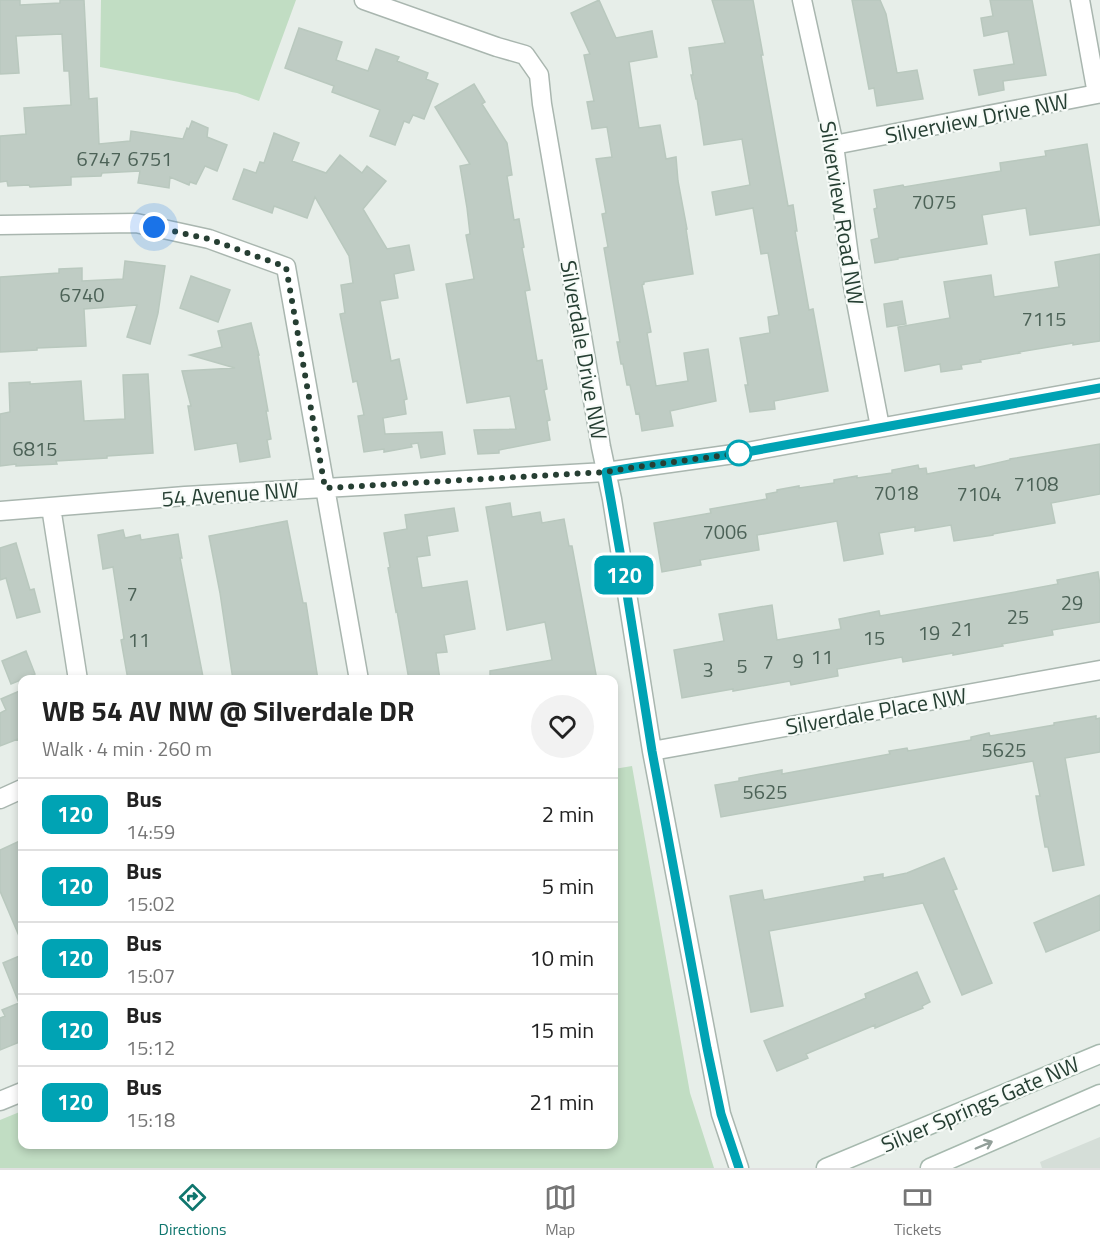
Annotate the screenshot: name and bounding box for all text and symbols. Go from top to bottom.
street label: Silverview Drive NW [882,84,1072,152]
street label: Silverview Road NW [811,119,873,307]
house number: 6747 [77,143,121,174]
house number: 6751 [128,143,172,174]
house number: 7075 [912,186,956,217]
your location [139,212,169,242]
street label: Silverdale Drive NW [551,258,617,442]
house number: 6740 [60,279,104,310]
house number: 7115 [1022,303,1066,334]
house number: 6815 [13,433,57,464]
unlabelled marker [726,440,752,466]
house number: 7108 [1014,468,1058,499]
street label: 54 Avenue NW [160,472,300,516]
house number: 7018 [874,477,918,508]
house number: 7104 [957,478,1001,509]
house number: 7006 [703,516,747,547]
line badge: 120 [590,556,658,594]
text: 120 [606,559,642,591]
house number: 7 [126,578,138,609]
house number: 29 [1061,587,1083,618]
house number: 25 [1007,601,1029,632]
house number: 21 [951,613,973,644]
house number: 19 [918,617,940,648]
house number: 15 [863,622,885,653]
house number: 11 [128,624,150,655]
house number: 11 [811,641,833,672]
house number: 9 [792,645,804,676]
house number: 7 [762,646,774,677]
house number: 5 [736,650,748,681]
house number: 3 [702,654,714,685]
street label: Silverdale Place NW [783,678,969,744]
text: WB 54 AV NW @ Silverdale DR [42,689,414,732]
button: heart [531,695,594,758]
text: Walk · 4 min · 260 m [42,733,212,764]
house number: 5625 [982,734,1026,765]
house number: 5625 [743,776,787,807]
text: Bus [126,782,162,816]
text: 2 min [542,797,594,831]
text: 120 [57,798,93,830]
text: 14:59 [126,816,175,847]
text: Bus [126,854,162,888]
text: 5 min [542,869,594,903]
text: 120 [57,870,93,902]
text: 15:02 [126,888,175,919]
text: Bus [126,926,162,960]
text: 10 min [529,941,594,975]
text: 120 [57,942,93,974]
text: 15:07 [126,960,175,991]
text: Bus [126,998,162,1032]
text: 15 min [529,1013,594,1047]
text: 120 [57,1014,93,1046]
text: 15:12 [126,1032,175,1063]
street label: Silver Springs Gate NW [876,1047,1084,1161]
text: Bus [126,1070,162,1104]
text: 21 min [529,1085,594,1119]
text: 120 [57,1086,93,1118]
text: 15:18 [126,1104,175,1135]
one-way arrow [974,1139,993,1150]
tab: Directions [159,1181,226,1241]
tab: Map [544,1181,577,1241]
tab: Tickets [894,1181,941,1241]

